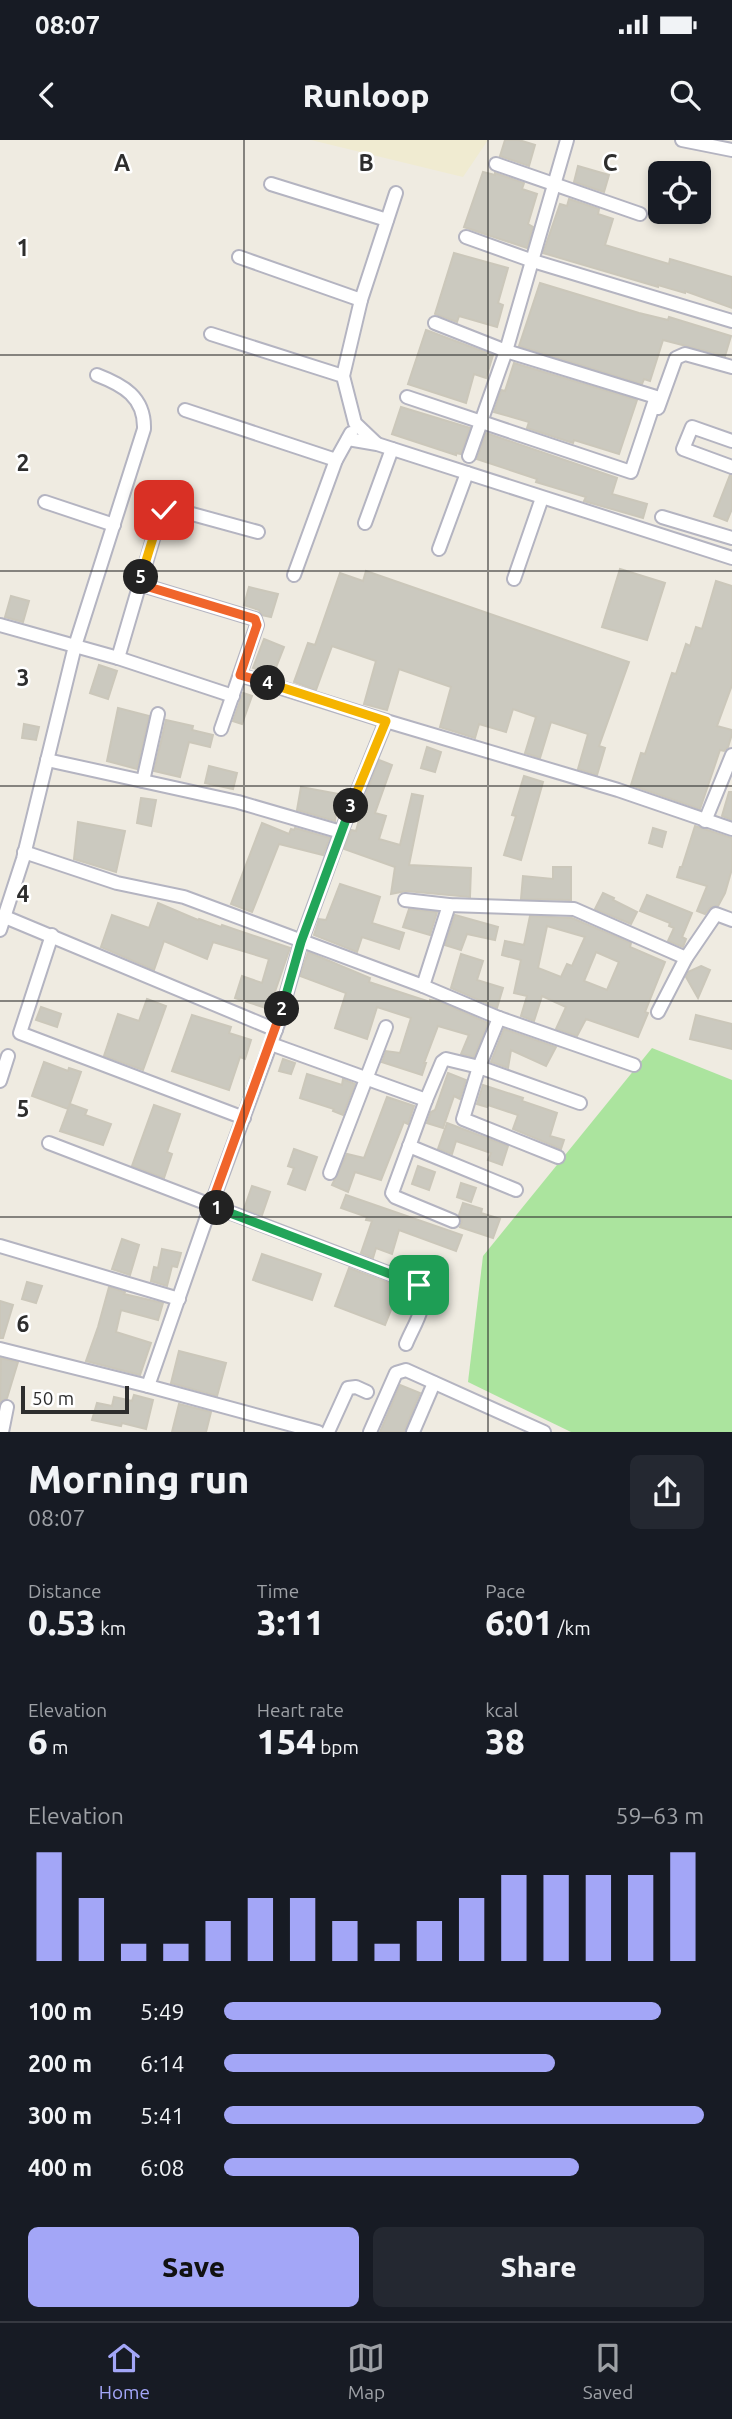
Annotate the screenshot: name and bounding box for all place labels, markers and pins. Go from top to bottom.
pin [134,480,194,540]
pin: 5 [124,560,158,594]
pin: 4 [250,666,286,700]
pin: 3 [334,788,368,824]
pin: 2 [264,992,300,1026]
pin: 1 [200,1190,234,1226]
pin [389,1255,449,1315]

